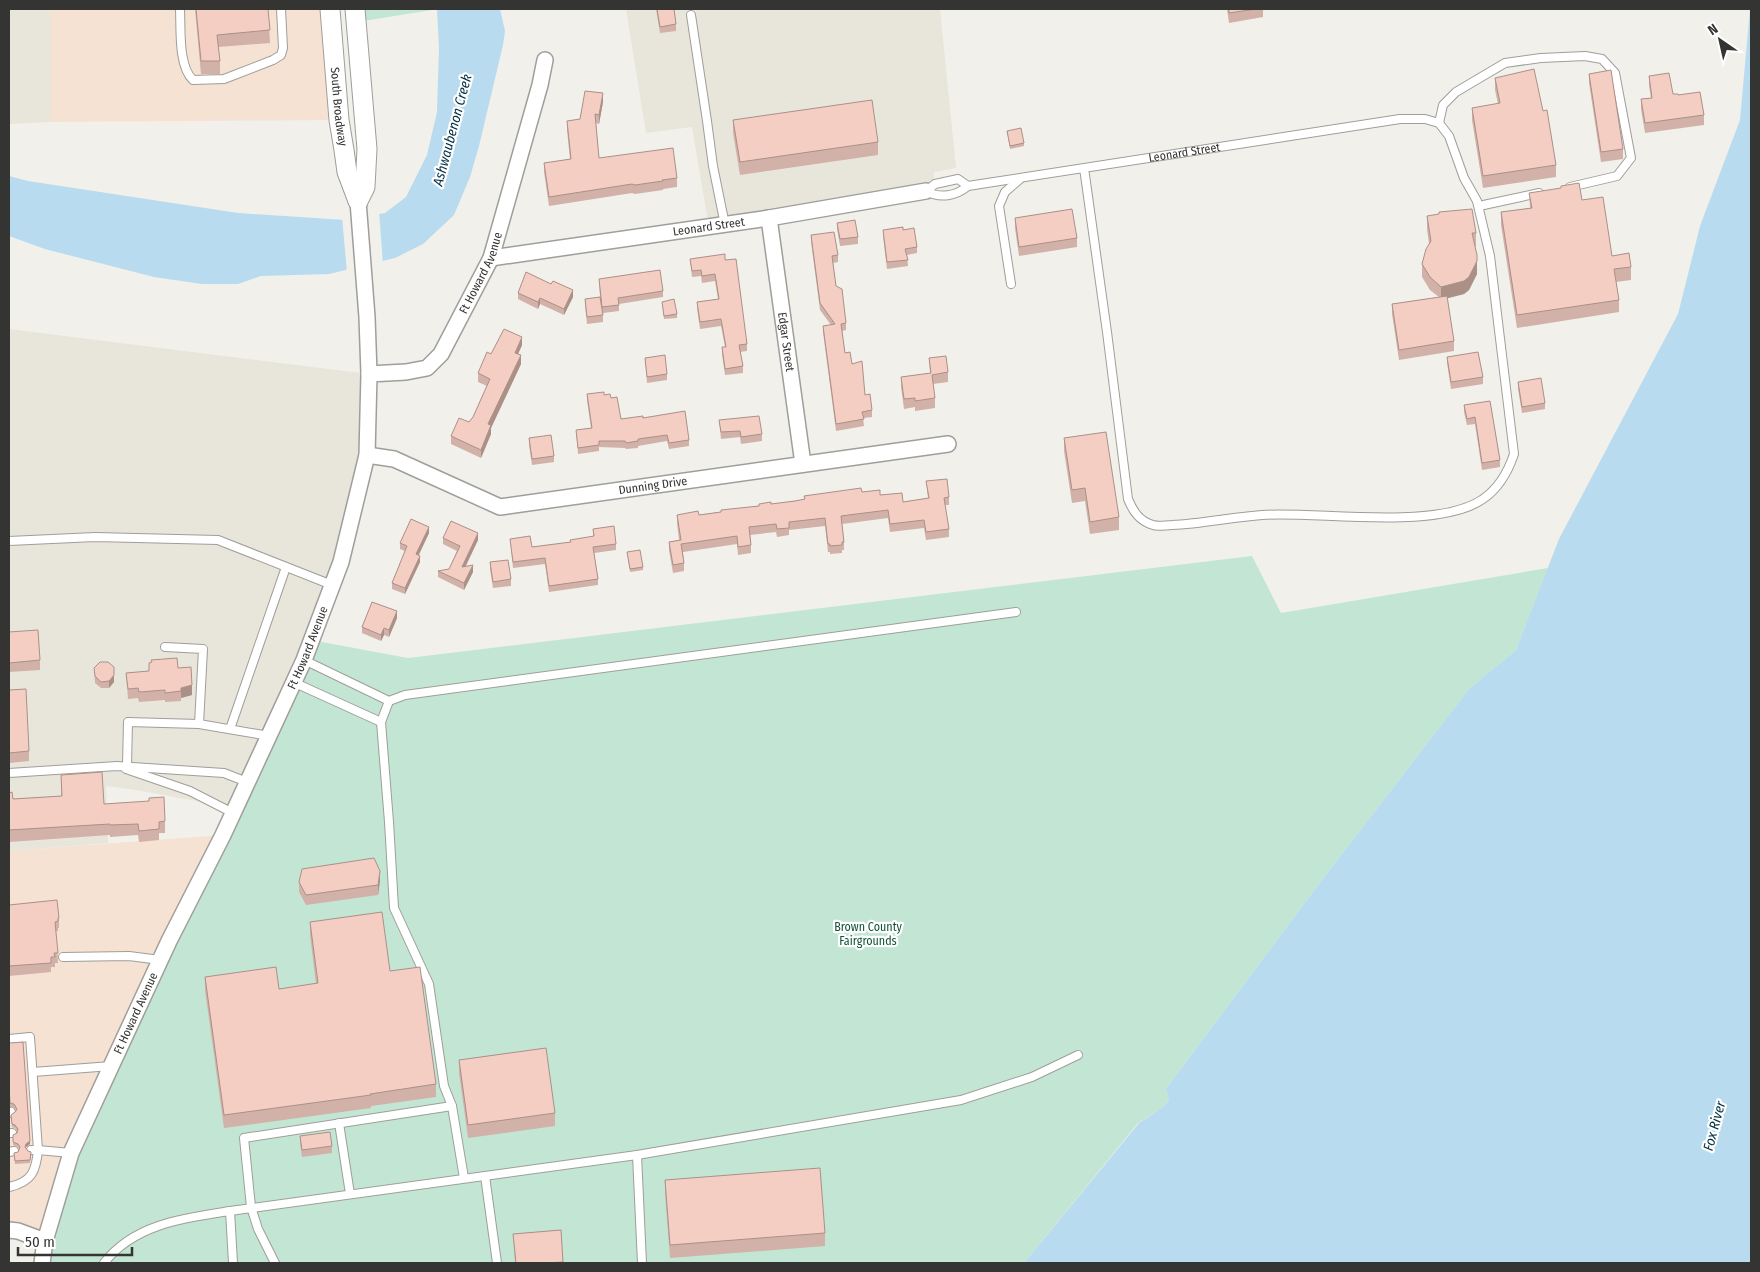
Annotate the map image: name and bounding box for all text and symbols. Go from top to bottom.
north arrow [1695,15,1745,65]
text: N [1705,20,1721,39]
street label: South Broadway [328,67,350,148]
water label: Ashwaubenon Creek [429,72,476,189]
street label: Leonard Street [1148,140,1221,165]
street label: Leonard Street [672,215,746,239]
street label: Ft Howard Avenue [456,231,505,316]
street label: Edgar Street [775,311,797,372]
street label: Dunning Drive [618,474,688,497]
street label: Ft Howard Avenue [284,604,331,691]
park label: Brown County Fairgrounds [834,920,903,948]
street label: Ft Howard Avenue [111,970,161,1056]
water label: Fox River [1700,1098,1730,1153]
scale bar [18,1224,131,1256]
text: 50 m [25,1233,55,1251]

